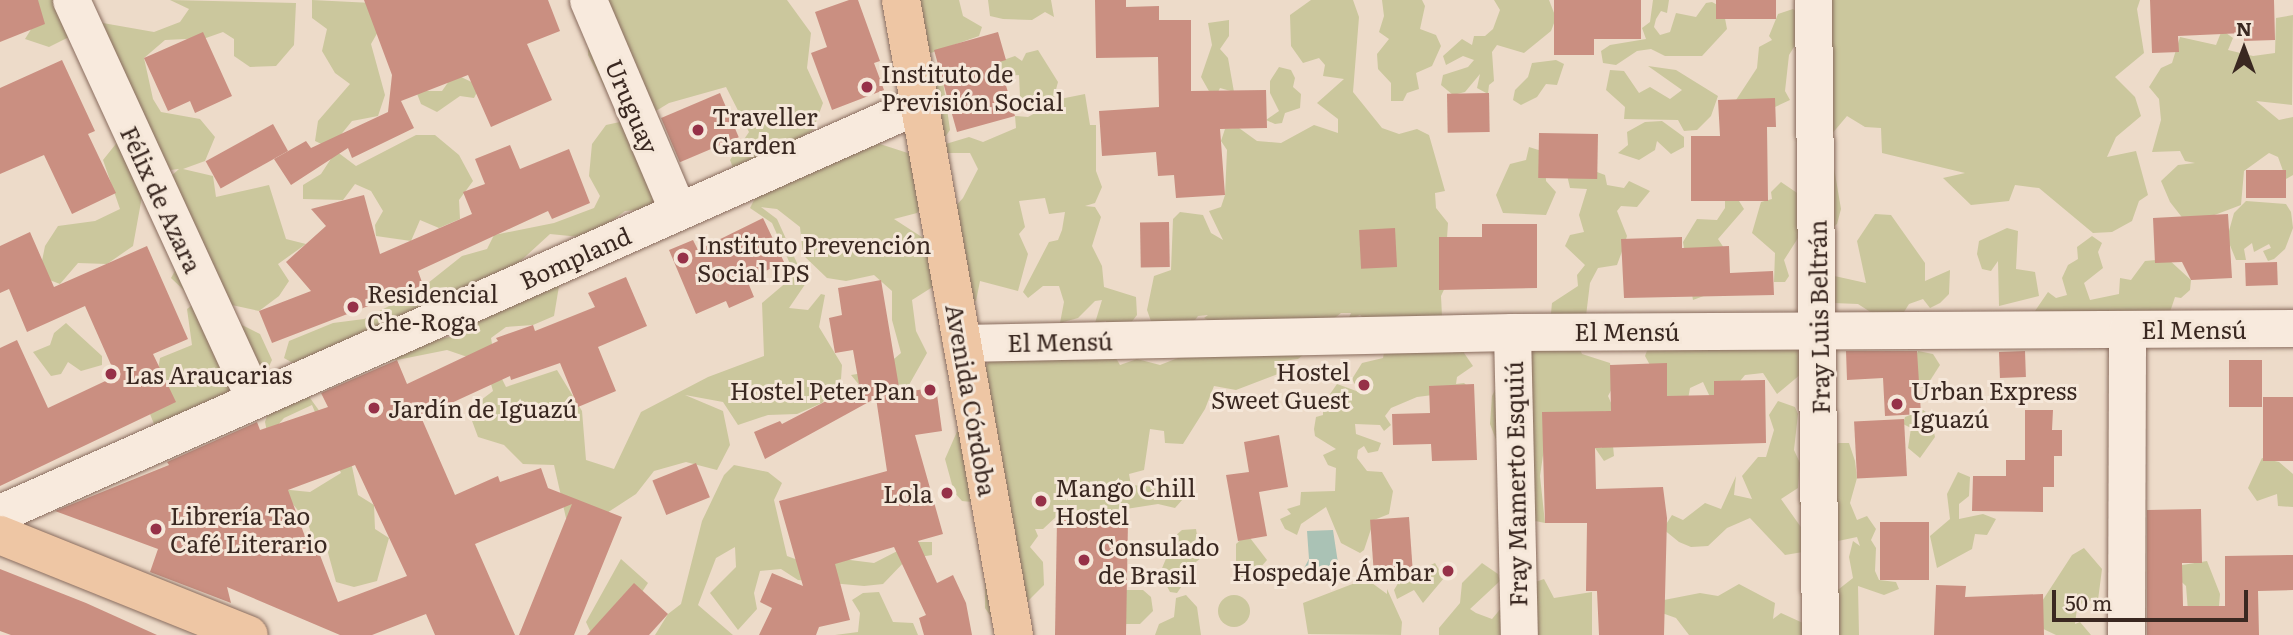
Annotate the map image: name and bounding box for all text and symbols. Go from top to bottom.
north arrow [2209,14,2279,84]
text: N [2236,14,2252,42]
street label: Uruguay [600,55,666,157]
place label: Instituto de Previsión Social [881,59,1064,115]
marker: Instituto de Previsión Social [859,79,875,95]
place label: Traveller Garden [712,102,818,158]
street label: Félix de Azara [115,121,209,277]
marker: Traveller Garden [690,122,706,138]
street label: Bompland [515,220,635,294]
street label: Fray Luis Beltrán [1802,220,1834,414]
place label: Instituto Prevención Social IPS [697,230,931,286]
marker: Instituto Prevención Social IPS [675,250,691,266]
place label: Residencial Che-Roga [367,279,498,335]
marker: Residencial Che-Roga [345,299,361,315]
street label: Avenida Córdoba [941,302,1003,498]
street label: El Mensú [2141,315,2247,343]
street label: El Mensú [1574,317,1680,345]
street label: El Mensú [1007,326,1113,356]
place label: Hostel Sweet Guest [1211,357,1350,413]
place label: Las Araucarias [125,360,292,388]
street label: Fray Mamerto Esquiú [1498,361,1532,607]
marker: Las Araucarias [103,366,119,382]
place label: Hostel Peter Pan [730,376,916,404]
place label: Urban Express Iguazú [1911,376,2077,432]
marker: Hostel Sweet Guest [1356,377,1372,393]
marker: Hostel Peter Pan [922,382,938,398]
place label: Jardín de Iguazú [388,394,578,422]
marker: Urban Express Iguazú [1889,396,1905,412]
marker: Jardín de Iguazú [366,400,382,416]
place label: Mango Chill Hostel [1055,473,1195,529]
place label: Lola [883,479,933,507]
marker: Lola [939,485,955,501]
marker: Mango Chill Hostel [1033,493,1049,509]
place label: Librería Tao Café Literario [170,501,328,557]
marker: Librería Tao Café Literario [148,521,164,537]
place label: Consulado de Brasil [1098,532,1220,588]
marker: Consulado de Brasil [1076,552,1092,568]
place label: Hospedaje Ámbar [1232,557,1434,585]
marker: Hospedaje Ámbar [1440,563,1456,579]
scale bar [2055,576,2251,620]
text: 50 m [2065,586,2112,617]

